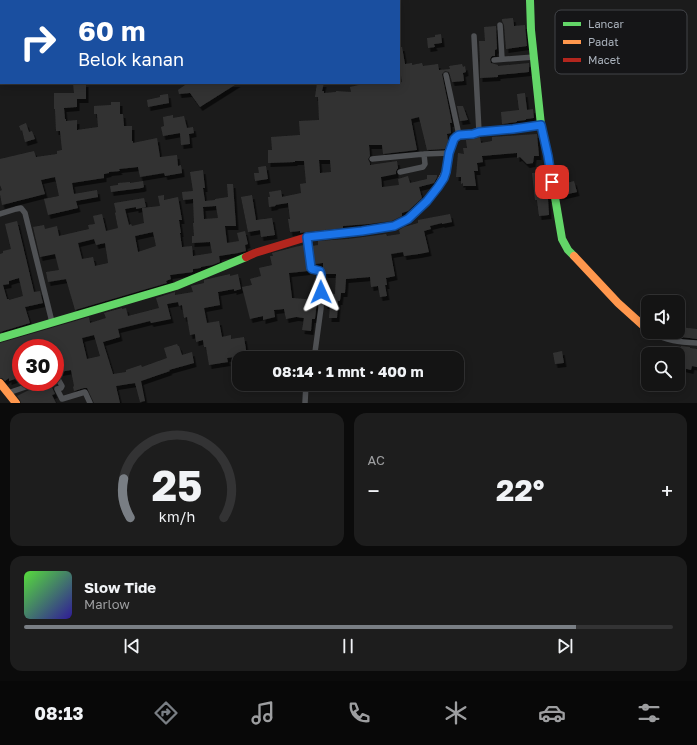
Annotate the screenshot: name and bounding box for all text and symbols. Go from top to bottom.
legend [555,10,687,74]
text: 60 m [78,14,145,47]
icon: right [12,16,64,68]
text: Lancar [588,17,625,30]
text: Padat [588,35,619,48]
text: Belok kanan [78,48,184,70]
text: Macet [588,53,620,66]
pin [535,165,569,199]
icon: arrive [541,171,563,193]
position arrow [300,271,342,313]
map controls [641,295,685,391]
button: sound [641,295,685,339]
speed limit sign: 30 [12,339,64,391]
button: search [641,347,685,391]
text: 08:14 · 1 mnt · 400 m [272,362,424,380]
text: AC [368,452,385,468]
text: 25 [151,459,202,509]
text: 22° [496,472,544,508]
text: − [368,477,380,504]
text: + [661,477,673,504]
text: km/h [159,507,195,524]
text: Slow Tide [84,578,156,596]
text: Marlow [84,596,130,612]
icon: previous [121,635,143,657]
icon: pause [337,635,359,657]
icon: next [554,635,576,657]
icon: directions [152,699,180,727]
icon: music [249,699,277,727]
icon: phone [345,699,373,727]
icon: climate [442,699,470,727]
icon: car [538,699,566,727]
icon: filters [635,699,663,727]
text: 08:13 [34,702,84,724]

